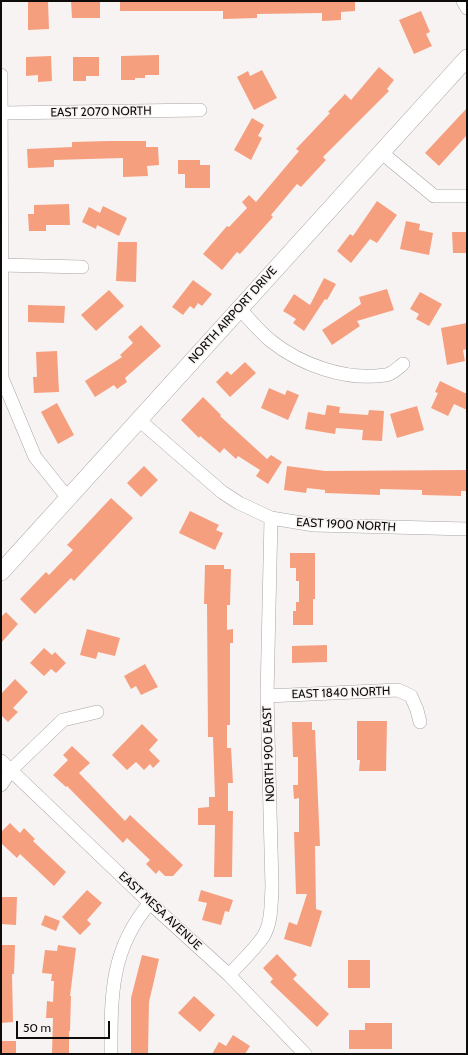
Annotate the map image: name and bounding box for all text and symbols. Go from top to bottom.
street label: EAST 2070 NORTH [50,104,152,120]
street label: NORTH AIRPORT DRIVE [186,264,280,366]
street label: EAST 1900 NORTH [296,515,396,535]
street label: EAST 1840 NORTH [291,684,391,702]
street label: NORTH 900 EAST [260,706,278,802]
street label: EAST MESA AVENUE [116,869,204,953]
scale bar [18,1013,112,1039]
text: 50 m [23,1020,51,1035]

